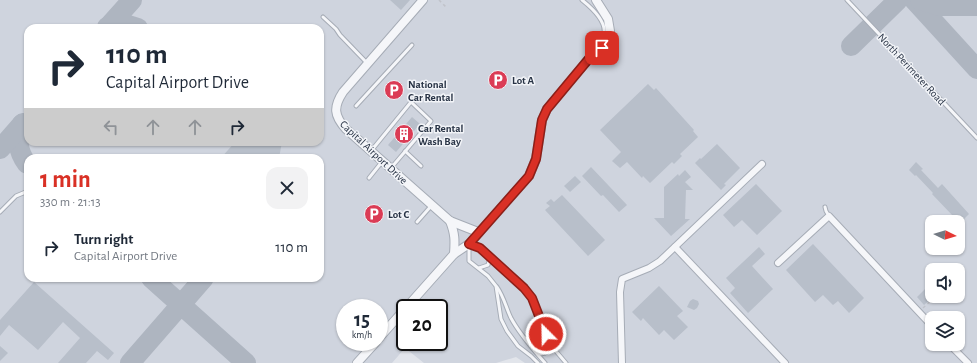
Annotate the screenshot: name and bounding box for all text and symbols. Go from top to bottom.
pin [585,31,619,65]
street label: North Perimeter Road [876,31,948,107]
icon: arrive [591,37,613,59]
icon: right [40,40,92,92]
text: 110 m [106,41,168,69]
parking icon: Lot A [487,69,509,91]
text: Capital Airport Drive [106,74,249,92]
place label: Lot A [512,75,534,86]
parking icon: National Car Rental [383,79,405,101]
place label: National Car Rental [408,79,454,103]
icon: left [100,116,122,138]
icon: ahead [142,116,164,138]
icon: ahead [184,116,206,138]
icon: right [226,116,248,138]
street label: Capital Airport Drive [338,119,409,186]
building icon: Car Rental Wash Bay [393,123,415,145]
place label: Car Rental Wash Bay [418,123,464,147]
button: close [266,167,308,209]
text: 1 min [40,168,91,192]
text: 330 m · 21:13 [40,196,101,209]
parking icon: Lot C [363,203,385,225]
place label: Lot C [388,209,409,220]
north arrow [925,215,965,255]
map controls [925,215,965,351]
text: Turn right [74,232,133,247]
icon: right [40,237,62,259]
text: 110 m [275,240,308,255]
text: Capital Airport Drive [74,250,177,263]
button: sound [925,263,965,303]
speed limit sign: 20 [396,299,448,351]
text: 15 [354,310,370,330]
button: layers [925,311,965,351]
position arrow [525,313,567,355]
text: km/h [352,330,372,340]

